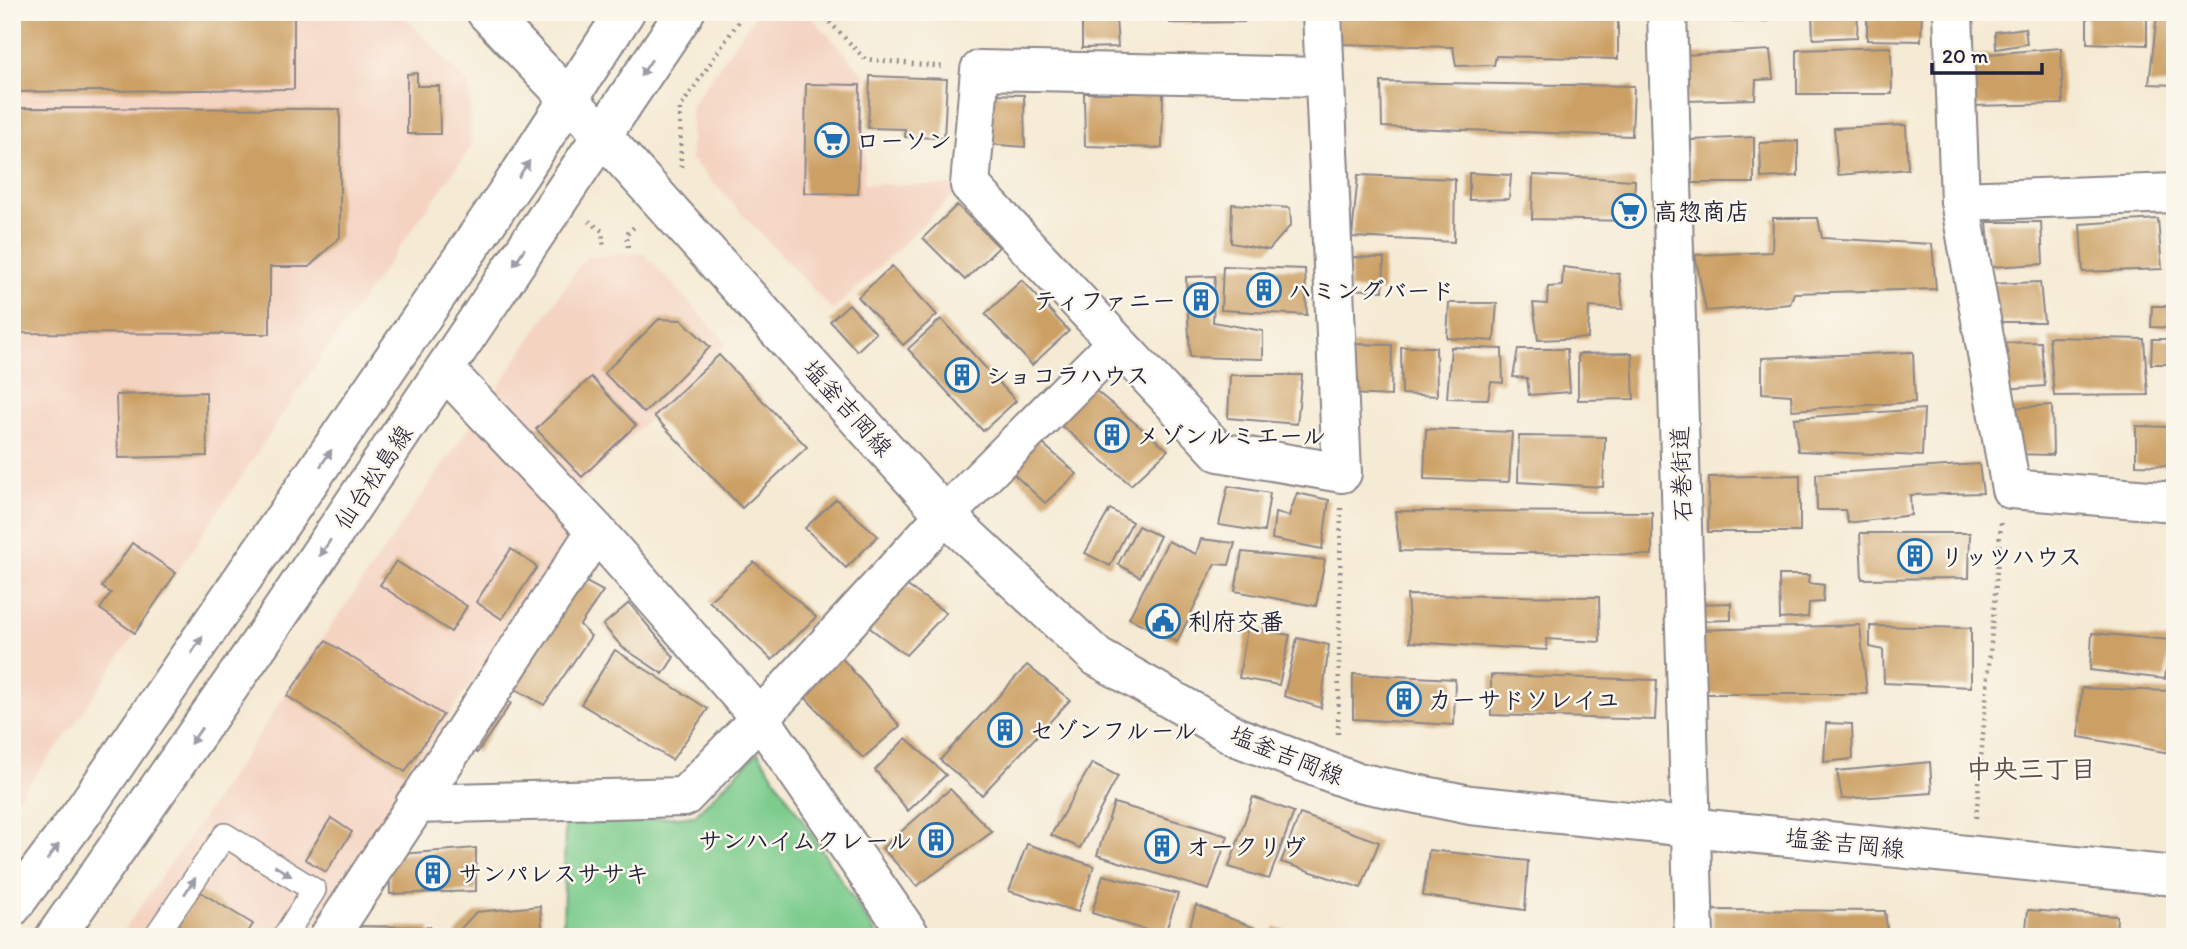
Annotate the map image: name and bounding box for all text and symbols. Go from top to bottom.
scale bar [1932,32,2042,76]
text: 20 m [1942,43,1989,68]
one-way arrow [639,59,653,77]
supermarket icon: ローソン [813,121,851,159]
place label: ローソン [856,126,952,155]
one-way arrow [517,160,531,178]
supermarket icon: 高惣商店 [1610,192,1648,230]
place label: 高惣商店 [1654,197,1750,226]
one-way arrow [513,248,526,267]
building icon: ハミングバード [1245,271,1283,309]
place label: ハミングバード [1288,276,1455,305]
building icon: ティファニー [1182,281,1220,319]
place label: ティファニー [1033,286,1176,315]
street label: 塩釜吉岡線 [797,354,899,462]
building icon: ショコラハウス [943,356,981,394]
place label: ショコラハウス [986,361,1150,390]
building icon: メゾンルミエール [1093,416,1131,454]
street label: 仙台松島線 [327,419,419,535]
place label: メゾンルミエール [1136,421,1326,450]
street label: 石巻街道 [1665,426,1697,522]
one-way arrow [319,449,333,467]
building icon: リッツハウス [1896,537,1934,575]
one-way arrow [318,538,331,558]
place label: リッツハウス [1940,542,2082,571]
public building icon: 利府交番 [1144,602,1182,640]
place label: 利府交番 [1188,607,1284,636]
one-way arrow [190,636,204,654]
building icon: カーサドソレイユ [1385,680,1423,718]
place label: カーサドソレイユ [1428,685,1620,714]
building icon: セゾンフルール [986,711,1024,749]
place label: セゾンフルール [1030,716,1198,745]
street label: 塩釜吉岡線 [1226,719,1348,791]
one-way arrow [189,727,203,745]
district label: 中央三丁目 [1966,753,2096,785]
building icon: サンハイムクレール [917,821,955,859]
street label: 塩釜吉岡線 [1784,822,1906,864]
place label: サンハイムクレール [698,826,912,855]
building icon: オークリヴ [1143,827,1181,865]
place label: オークリヴ [1186,832,1306,861]
one-way arrow [46,843,60,861]
building icon: サンパレスササキ [414,854,452,892]
place label: サンパレスササキ [458,859,649,888]
one-way arrow [273,864,292,877]
one-way arrow [183,877,197,895]

